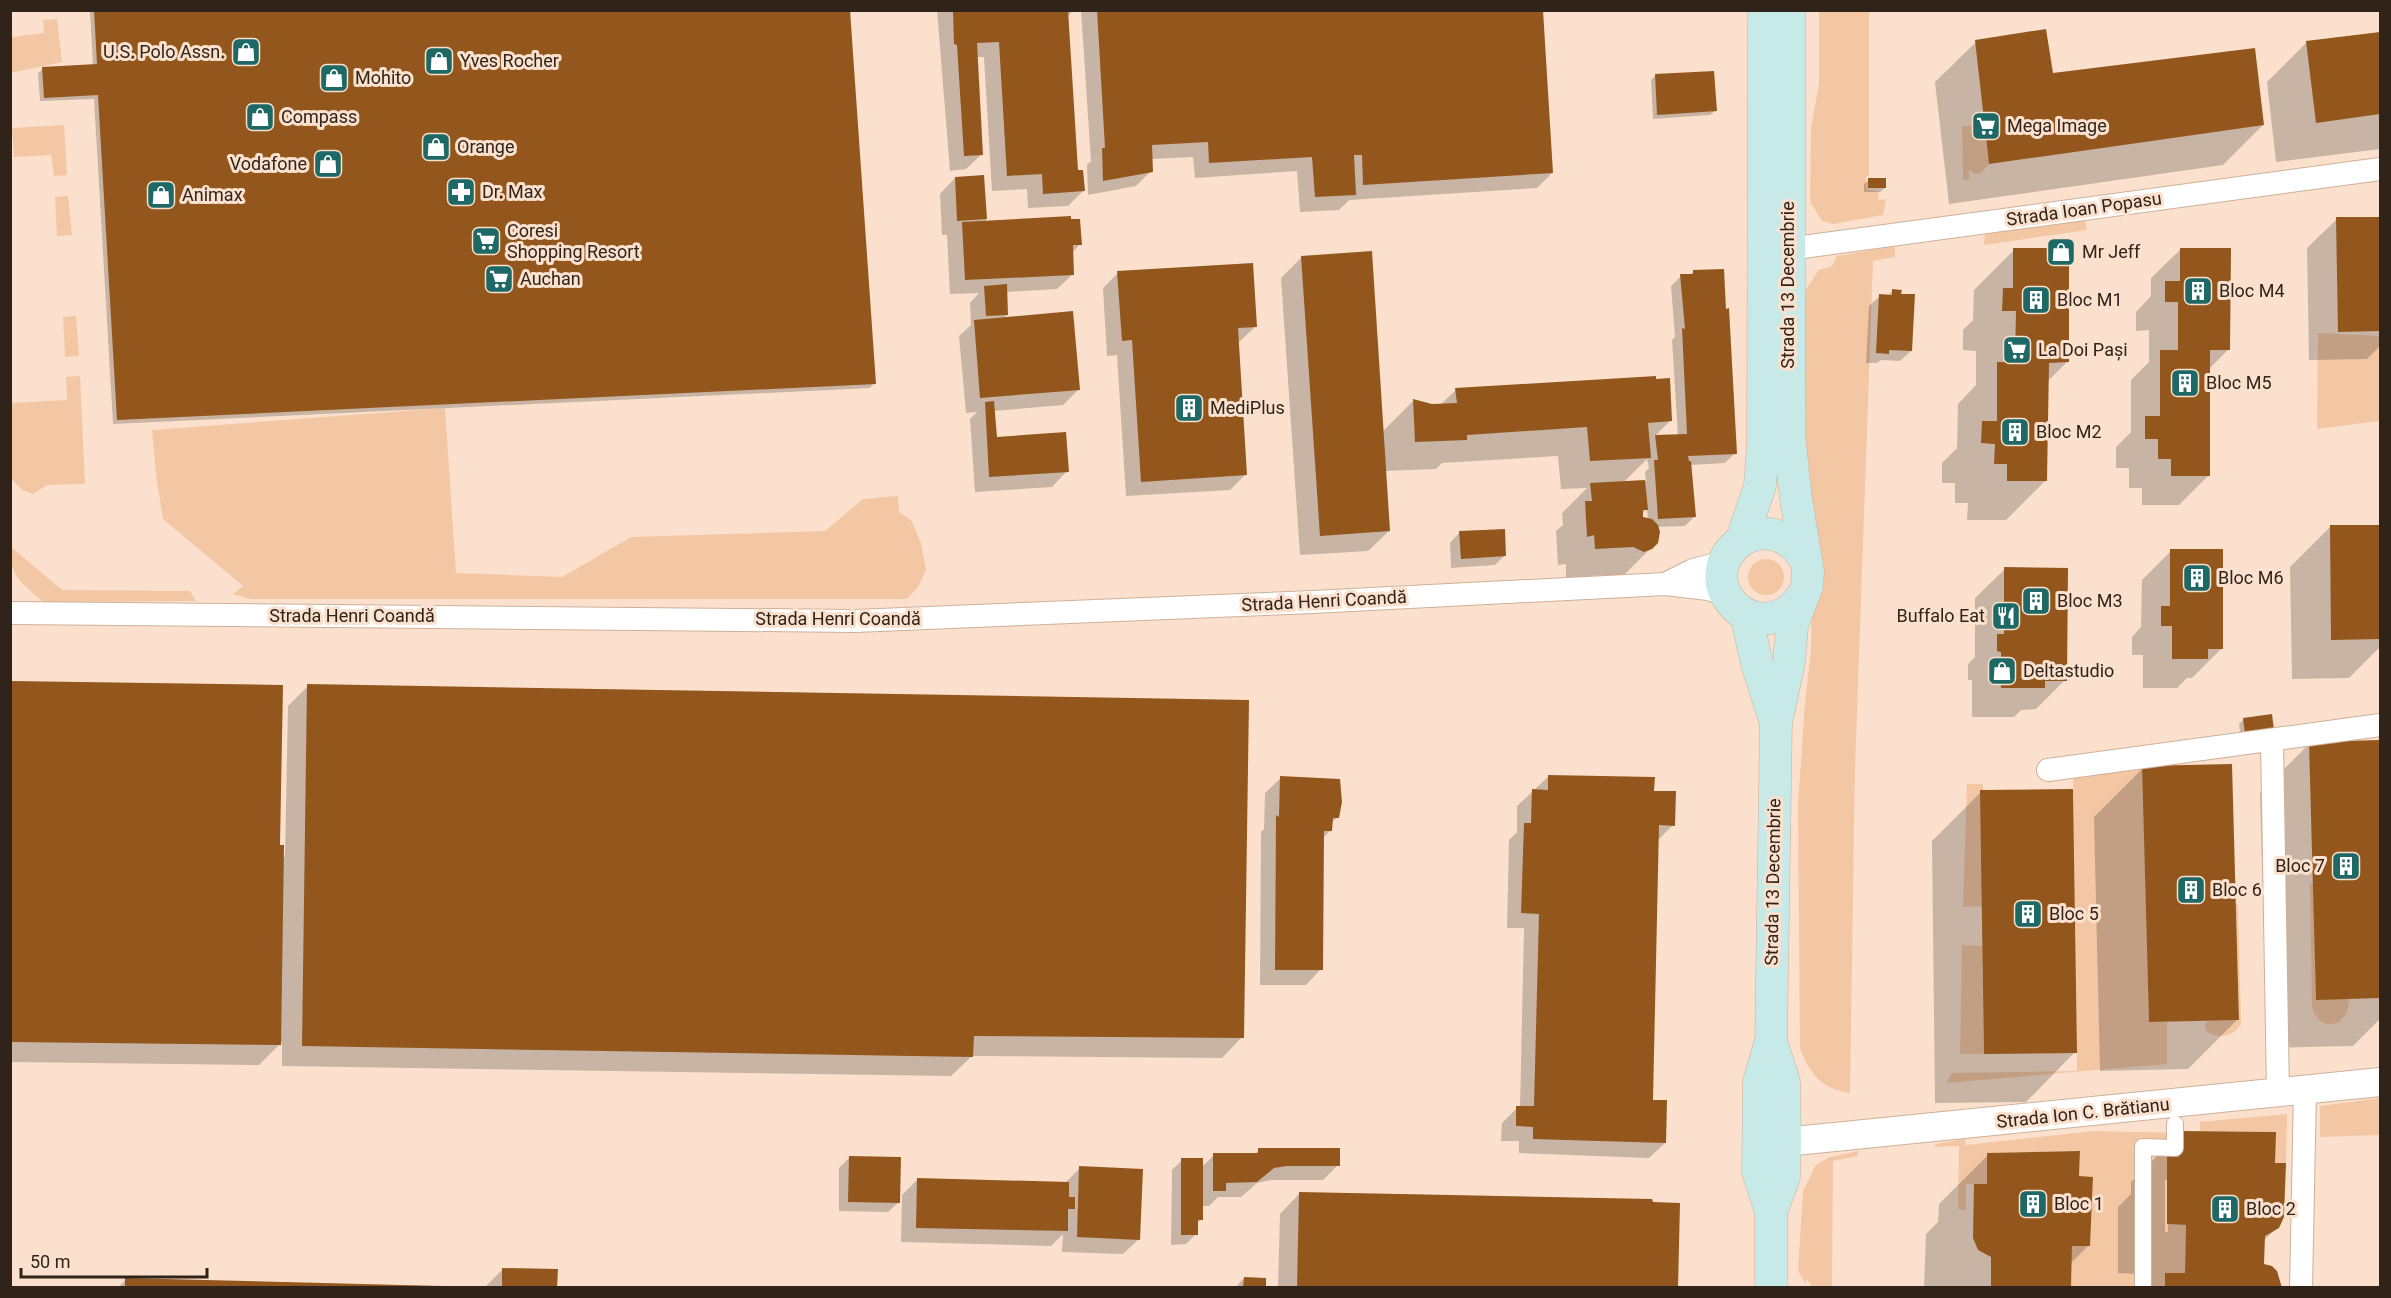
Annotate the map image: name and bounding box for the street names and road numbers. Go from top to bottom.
street label: Strada Ioan Popasu [2005,187,2163,230]
street label: Strada 13 Decembrie [1777,201,1798,369]
street label: Strada Henri Coandă [1241,586,1407,615]
street label: Strada Henri Coandă [269,605,435,626]
street label: Strada Henri Coandă [755,608,921,629]
street label: Strada 13 Decembrie [1761,798,1784,966]
street label: Strada Ion C. Brătianu [1995,1093,2170,1132]

